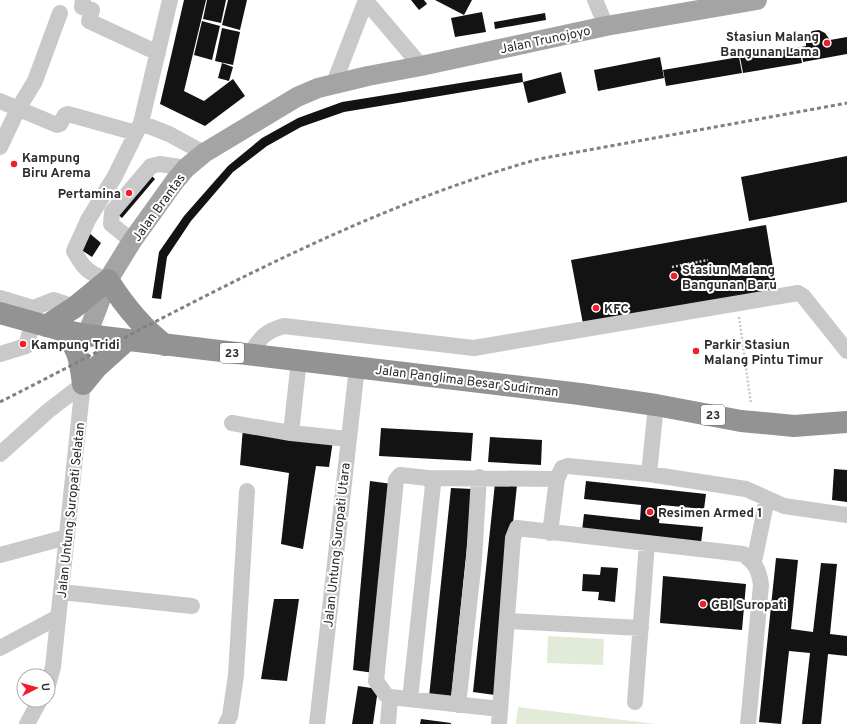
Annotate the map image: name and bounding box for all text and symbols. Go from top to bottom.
street label: Jalan Trunojoyo [499,24,592,58]
place label: Stasiun Malang Bangunan Lama [720,30,819,61]
marker: Stasiun Malang Bangunan Lama [822,38,832,48]
place label: Kampung Biru Arema [22,151,91,182]
marker: Kampung Biru Arema [9,159,19,169]
street label: Jalan Brantas [130,171,190,245]
place label: Pertamina [58,187,121,203]
marker: Pertamina [124,188,134,198]
place label: Stasiun Malang Bangunan Baru [682,263,777,294]
marker: Stasiun Malang Bangunan Baru [669,271,679,281]
place label: KFC [604,302,629,318]
marker: KFC [591,303,601,313]
place label: Kampung Tridi [31,338,120,354]
place label: Parkir Stasiun Malang Pintu Timur [704,338,824,369]
marker: Kampung Tridi [18,339,28,349]
road number: 23 [220,343,244,363]
marker: Parkir Stasiun Malang Pintu Timur [691,346,701,356]
street label: Jalan Panglima Besar Sudirman [374,363,559,401]
road number: 23 [701,405,725,425]
street label: Jalan Untung Suropati Selatan [55,422,89,599]
street label: Jalan Untung Suropati Utara [321,462,355,628]
place label: Resimen Armed 1 [658,506,762,522]
marker: Resimen Armed 1 [645,507,655,517]
place label: GBI Suropati [711,598,787,614]
marker: GBI Suropati [698,599,708,609]
north arrow [16,668,56,708]
text: U [38,682,52,692]

